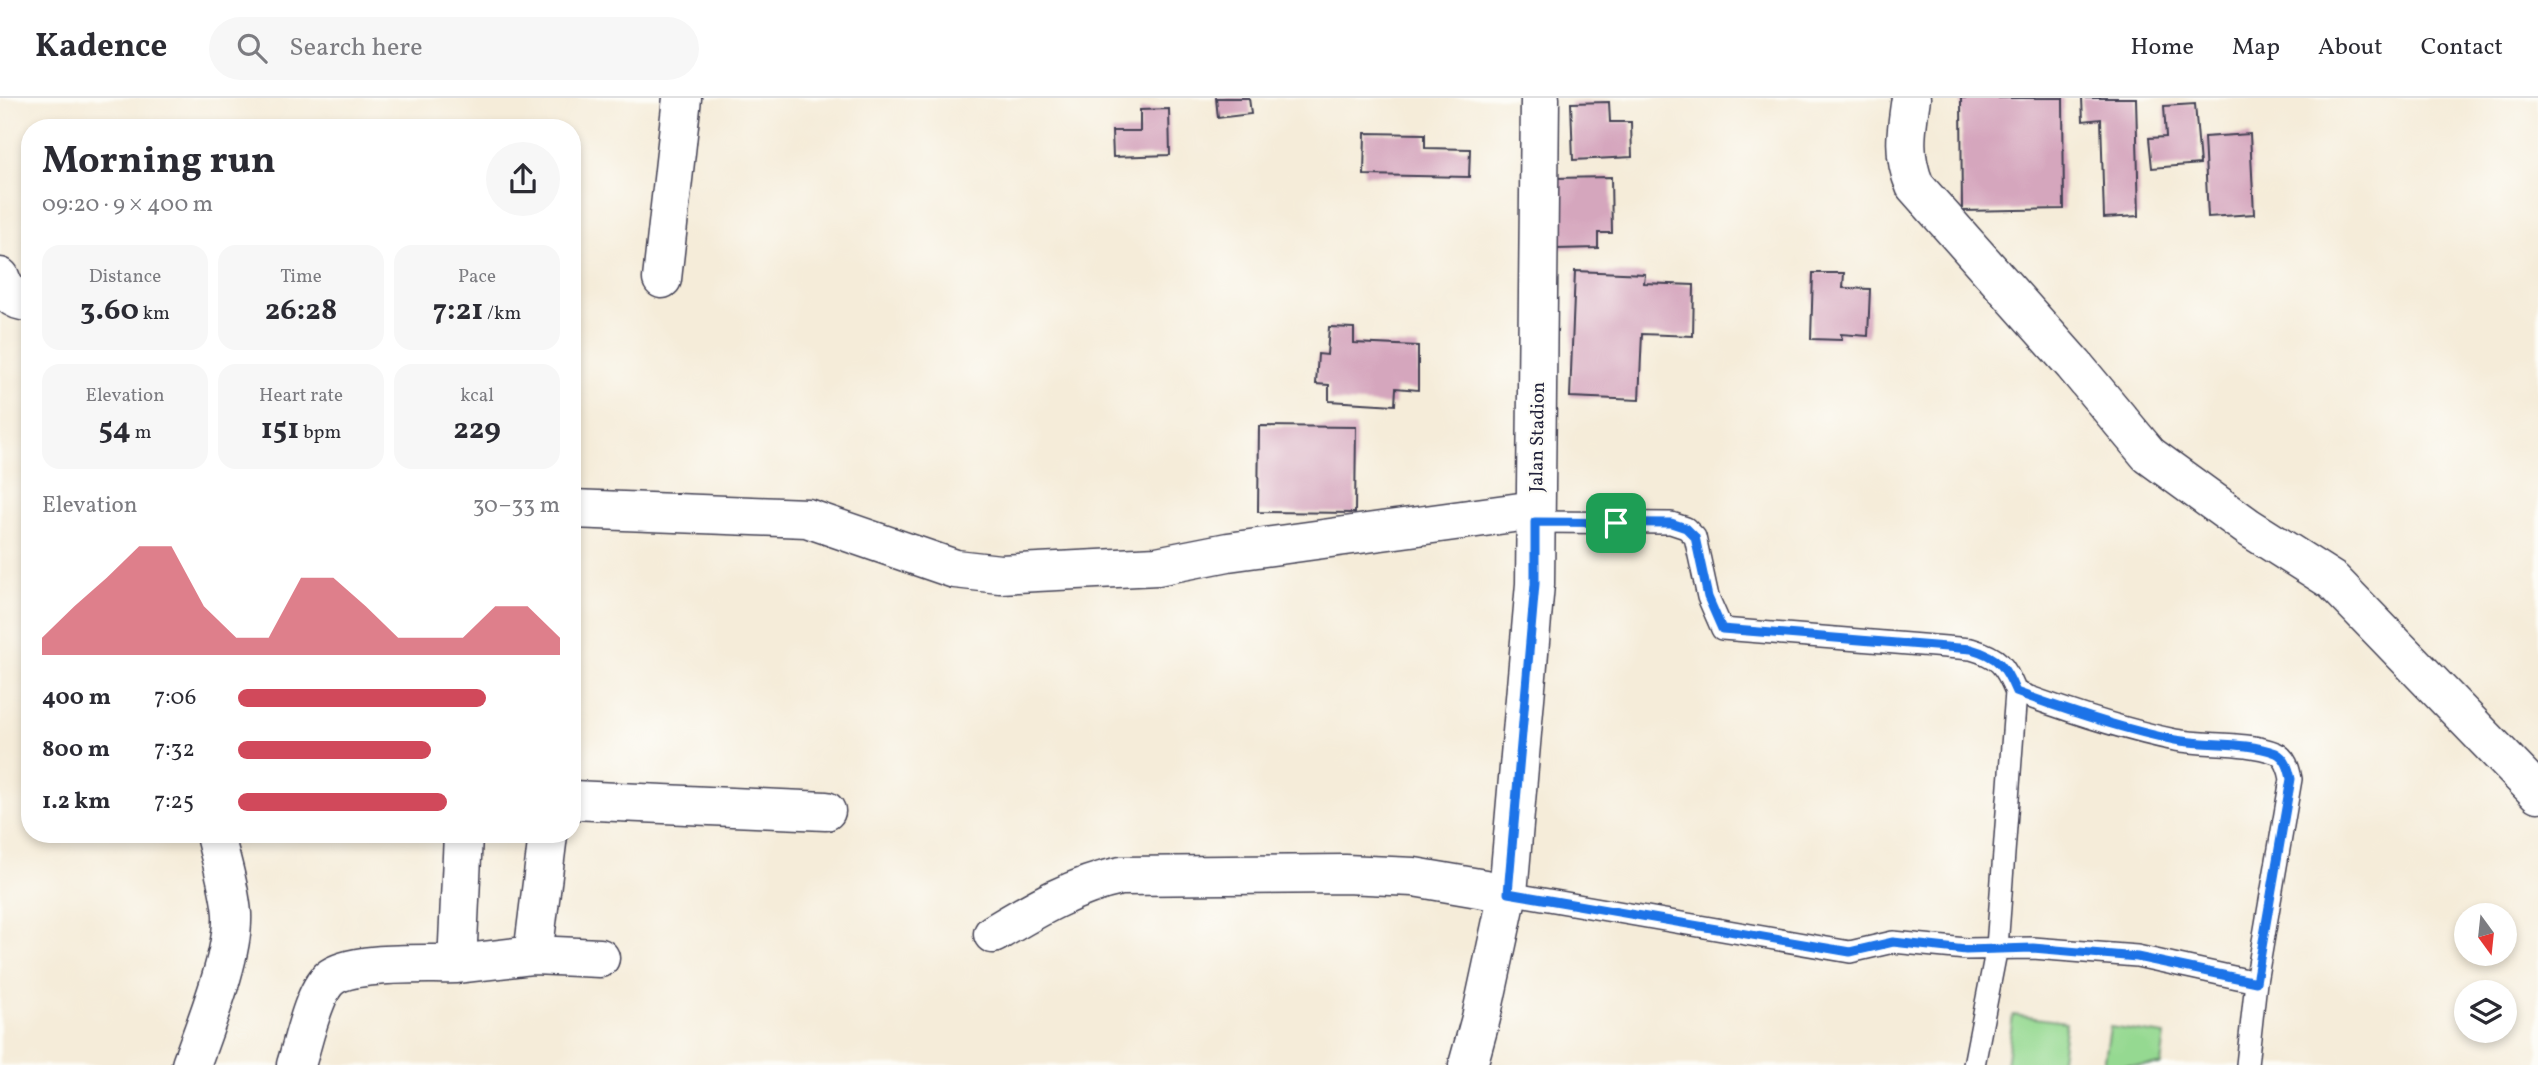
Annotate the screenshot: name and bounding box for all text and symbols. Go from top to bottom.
search box [209,17,699,80]
text: Kadence [35,25,167,71]
icon: search [233,29,271,67]
text: Search here [289,30,423,66]
text: Home [2130,31,2194,65]
text: Map [2232,31,2280,65]
text: About [2318,31,2383,65]
text: Contact [2421,31,2503,65]
text: Morning run [42,136,276,189]
button: share [486,142,560,216]
text: 09:20 · 9 × 400 m [42,189,213,221]
text: Distance [89,264,161,290]
text: Time [280,264,322,290]
text: Pace [458,264,496,290]
text: 3.60 [80,290,139,332]
text: 26:28 [265,290,337,332]
text: 7:21 [433,290,483,332]
text: km [139,301,170,327]
text: /km [483,301,521,327]
street label: Jalan Stadion [1524,382,1552,493]
text: Elevation [86,383,164,409]
text: Heart rate [259,383,343,409]
text: kcal [460,383,494,409]
text: 54 [98,409,131,451]
text: 151 [261,409,299,451]
text: 229 [453,409,501,451]
text: m [131,420,152,446]
text: bpm [299,420,341,446]
text: Elevation [42,490,138,522]
text: 30–33 m [473,490,560,522]
pin [1586,493,1646,553]
icon: arrive [1597,504,1635,542]
text: 400 m [42,682,111,714]
text: 7:06 [154,682,196,714]
text: 800 m [42,734,110,766]
text: 7:32 [154,734,195,766]
text: 1.2 km [42,786,111,818]
text: 7:25 [154,786,194,818]
north arrow [2454,903,2516,966]
map controls [2454,903,2517,1043]
button: layers [2454,980,2517,1043]

